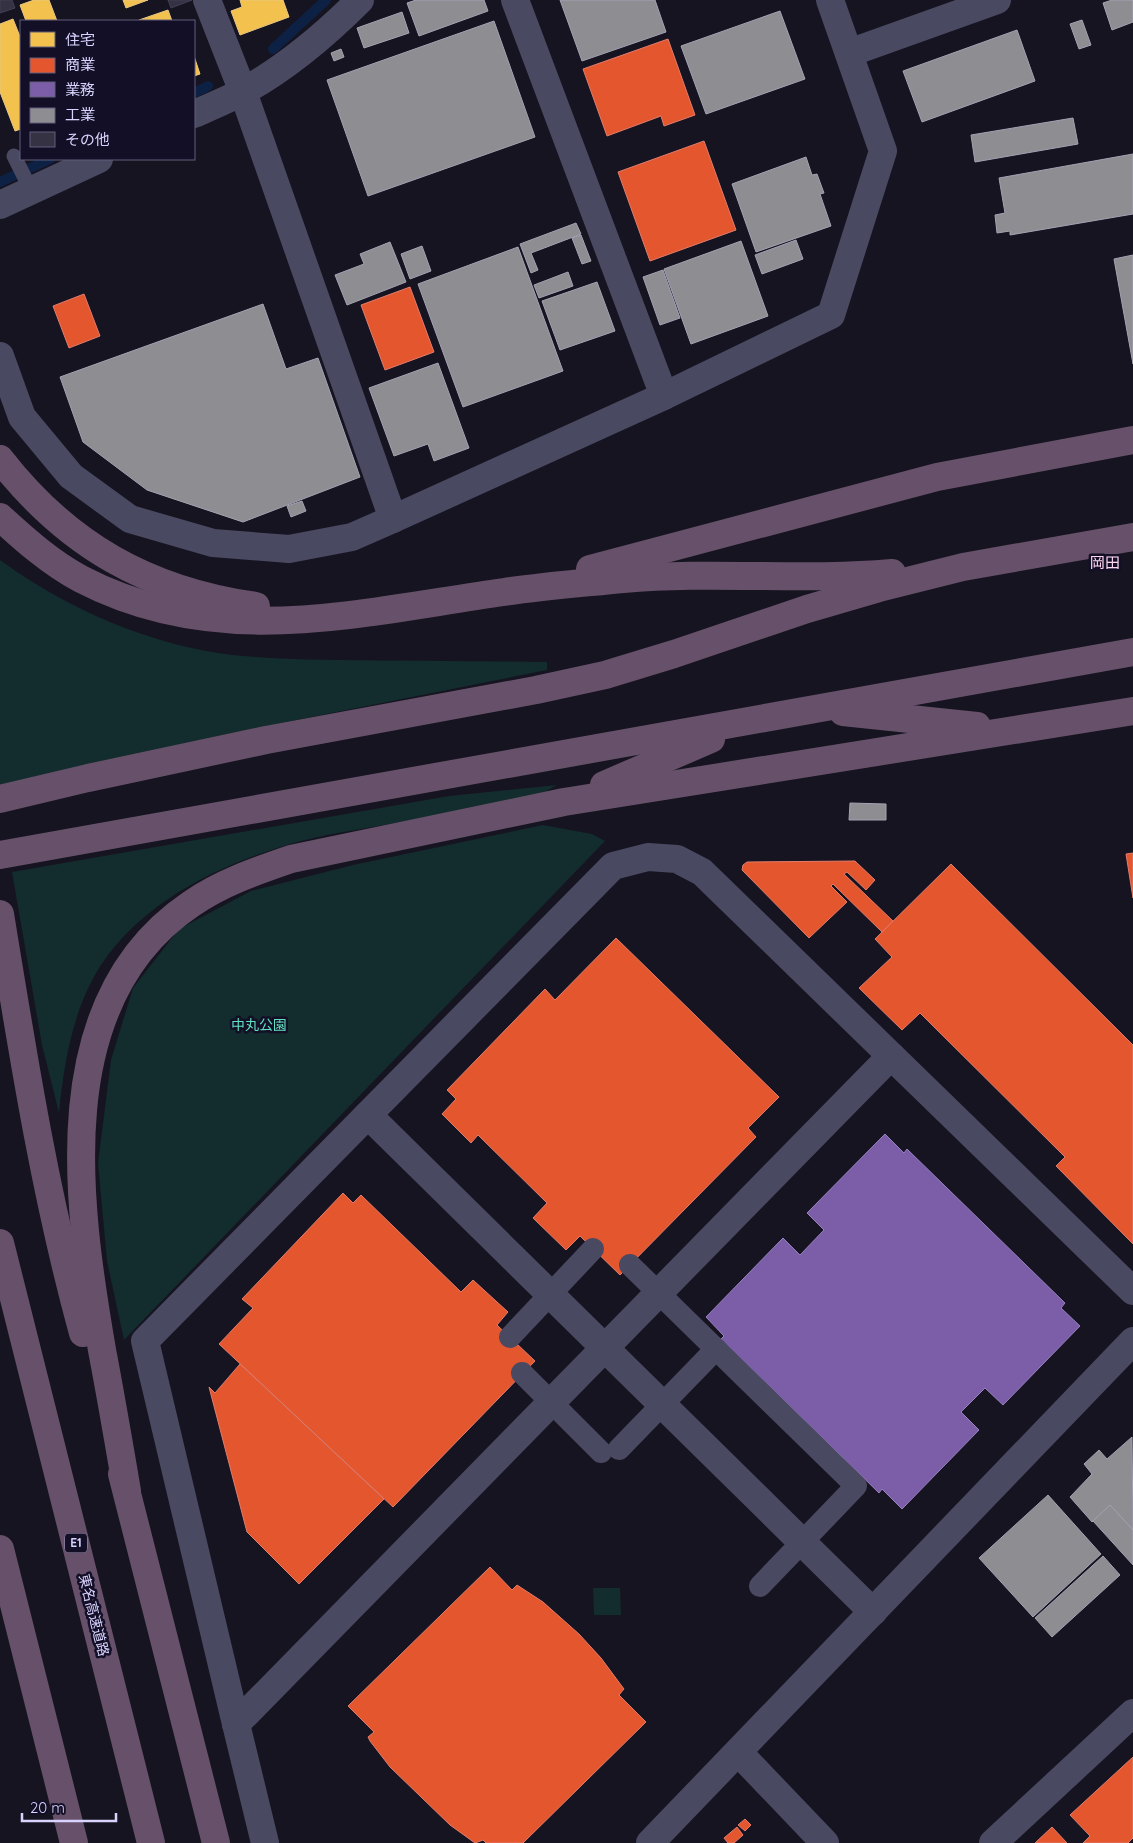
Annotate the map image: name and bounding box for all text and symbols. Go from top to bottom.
legend [20,20,195,160]
text: 住宅 [65,30,95,49]
text: 商業 [65,55,95,74]
text: 業務 [65,80,95,99]
text: 工業 [65,105,95,124]
text: その他 [65,130,110,149]
district label: 岡田 [1090,553,1120,572]
park label: 中丸公園 [231,1016,287,1034]
road number: E1 [65,1534,87,1552]
street label: 東名高速道路 [75,1572,113,1658]
scale bar [22,1790,116,1822]
text: 20 m [30,1798,65,1817]

